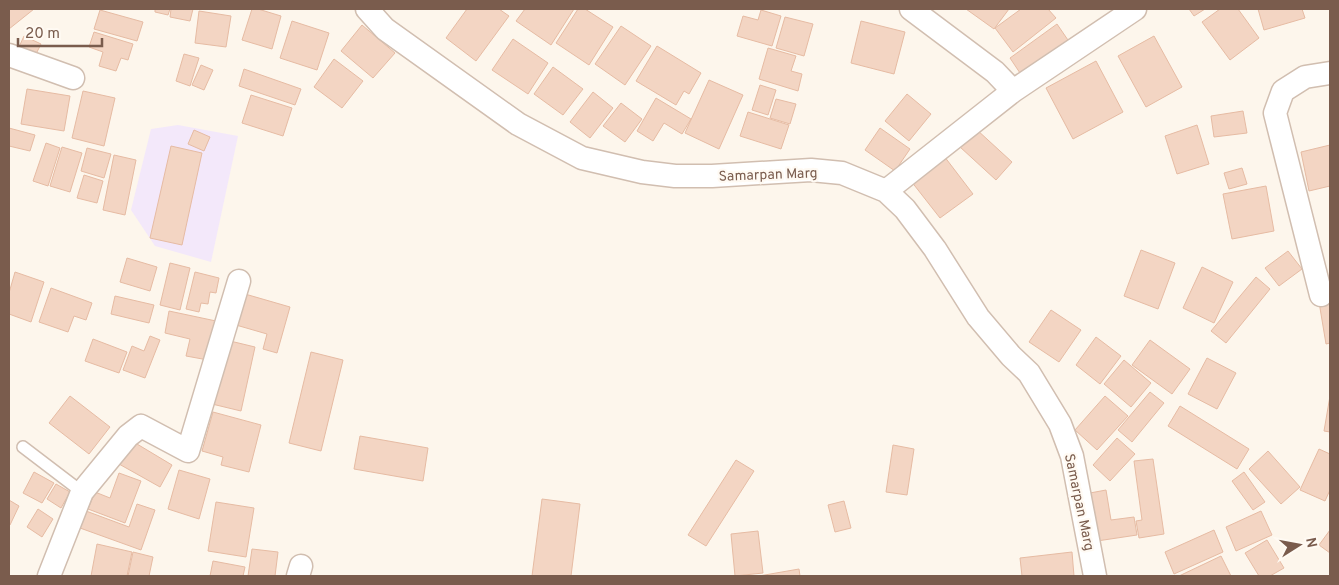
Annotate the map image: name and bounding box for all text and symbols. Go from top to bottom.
scale bar [18,15,101,47]
text: 20 m [25,25,60,44]
street label: Samarpan Marg [718,165,818,186]
street label: Samarpan Marg [1060,452,1097,552]
north arrow [1274,520,1324,570]
text: N [1301,536,1320,549]

